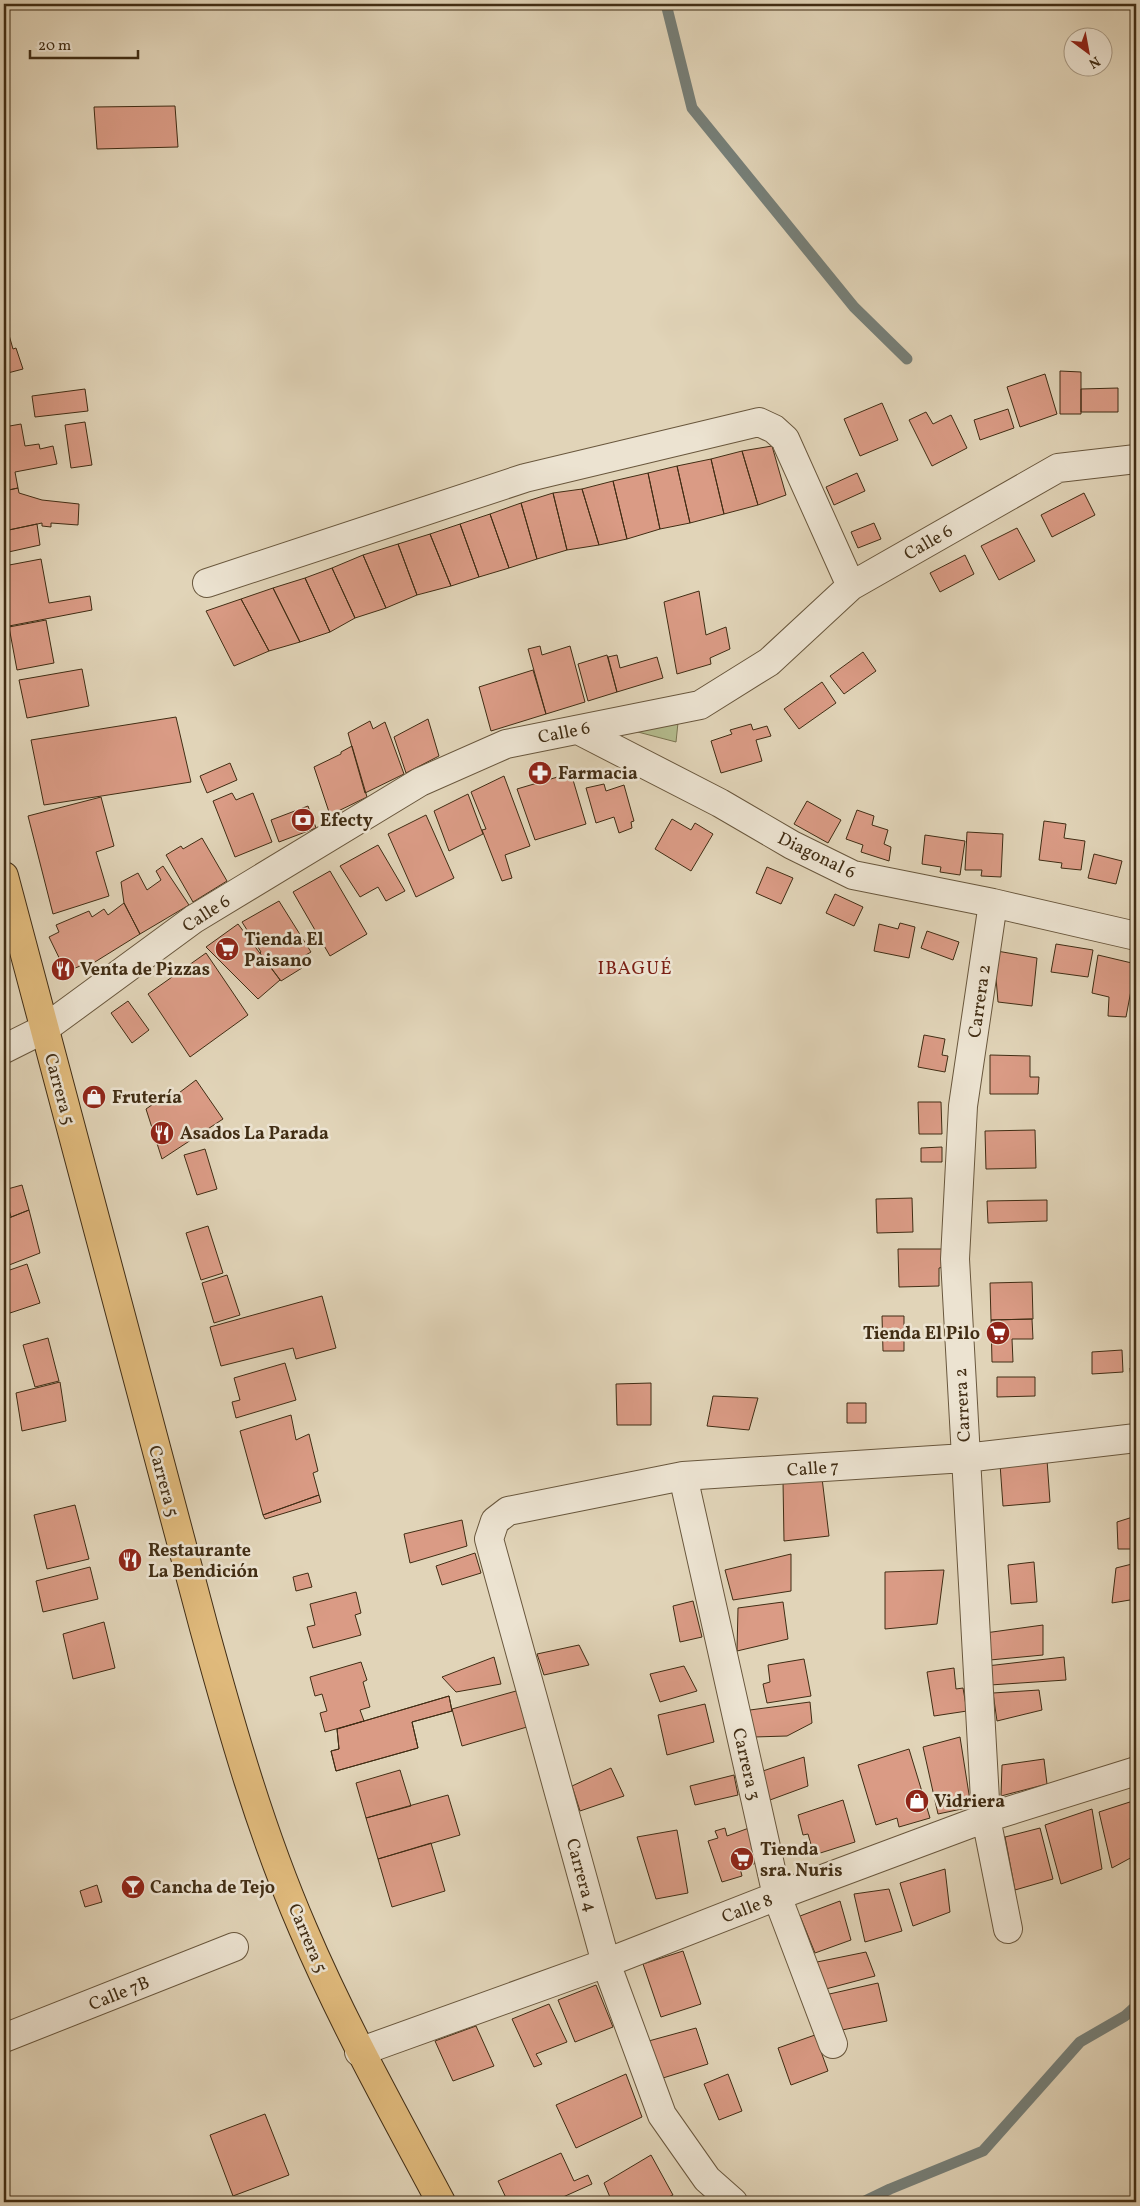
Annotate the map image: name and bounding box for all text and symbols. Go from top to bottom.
scale bar [30,28,138,60]
north arrow [1062,28,1112,78]
text: 20 m [38,36,71,57]
text: N [1085,51,1103,73]
street label: Calle 6 [900,519,958,567]
street label: Calle 6 [536,716,593,751]
pharmacy icon: Farmacia [527,760,553,786]
place label: Farmacia [558,762,638,787]
bank icon: Efecty [290,807,316,833]
place label: Efecty [320,809,373,834]
street label: Diagonal 6 [773,827,860,886]
street label: Calle 6 [178,889,236,939]
place label: Tienda El Paisano [244,928,324,974]
supermarket icon: Tienda El Paisano [214,936,240,962]
restaurant icon: Venta de Pizzas [50,956,76,982]
district label: IBAGUÉ [597,956,673,982]
place label: Venta de Pizzas [80,958,210,983]
street label: Carrera 2 [963,963,998,1040]
street label: Carrera 5 [37,1051,80,1128]
shop icon: Frutería [81,1084,107,1110]
place label: Frutería [112,1086,182,1111]
restaurant icon: Asados La Parada [149,1120,175,1146]
place label: Asados La Parada [180,1122,329,1147]
supermarket icon: Tienda El Pilo [985,1320,1011,1346]
place label: Tienda El Pilo [863,1322,980,1347]
street label: Carrera 2 [949,1367,978,1443]
street label: Carrera 5 [141,1443,184,1520]
street label: Calle 7 [786,1455,840,1484]
place label: Restaurante La Bendición [148,1539,259,1585]
restaurant icon: Restaurante La Bendición [117,1547,143,1573]
street label: Carrera 3 [725,1726,766,1803]
shop icon: Vidriera [904,1788,930,1814]
place label: Vidriera [934,1790,1005,1815]
street label: Carrera 4 [559,1836,602,1915]
place label: Tienda sra. Nuris [760,1838,843,1884]
supermarket icon: Tienda sra. Nuris [729,1846,755,1872]
bar icon: Cancha de Tejo [120,1874,146,1900]
place label: Cancha de Tejo [150,1876,275,1901]
street label: Calle 8 [718,1888,777,1931]
street label: Carrera 5 [281,1900,332,1977]
street label: Calle 7B [85,1971,154,2018]

